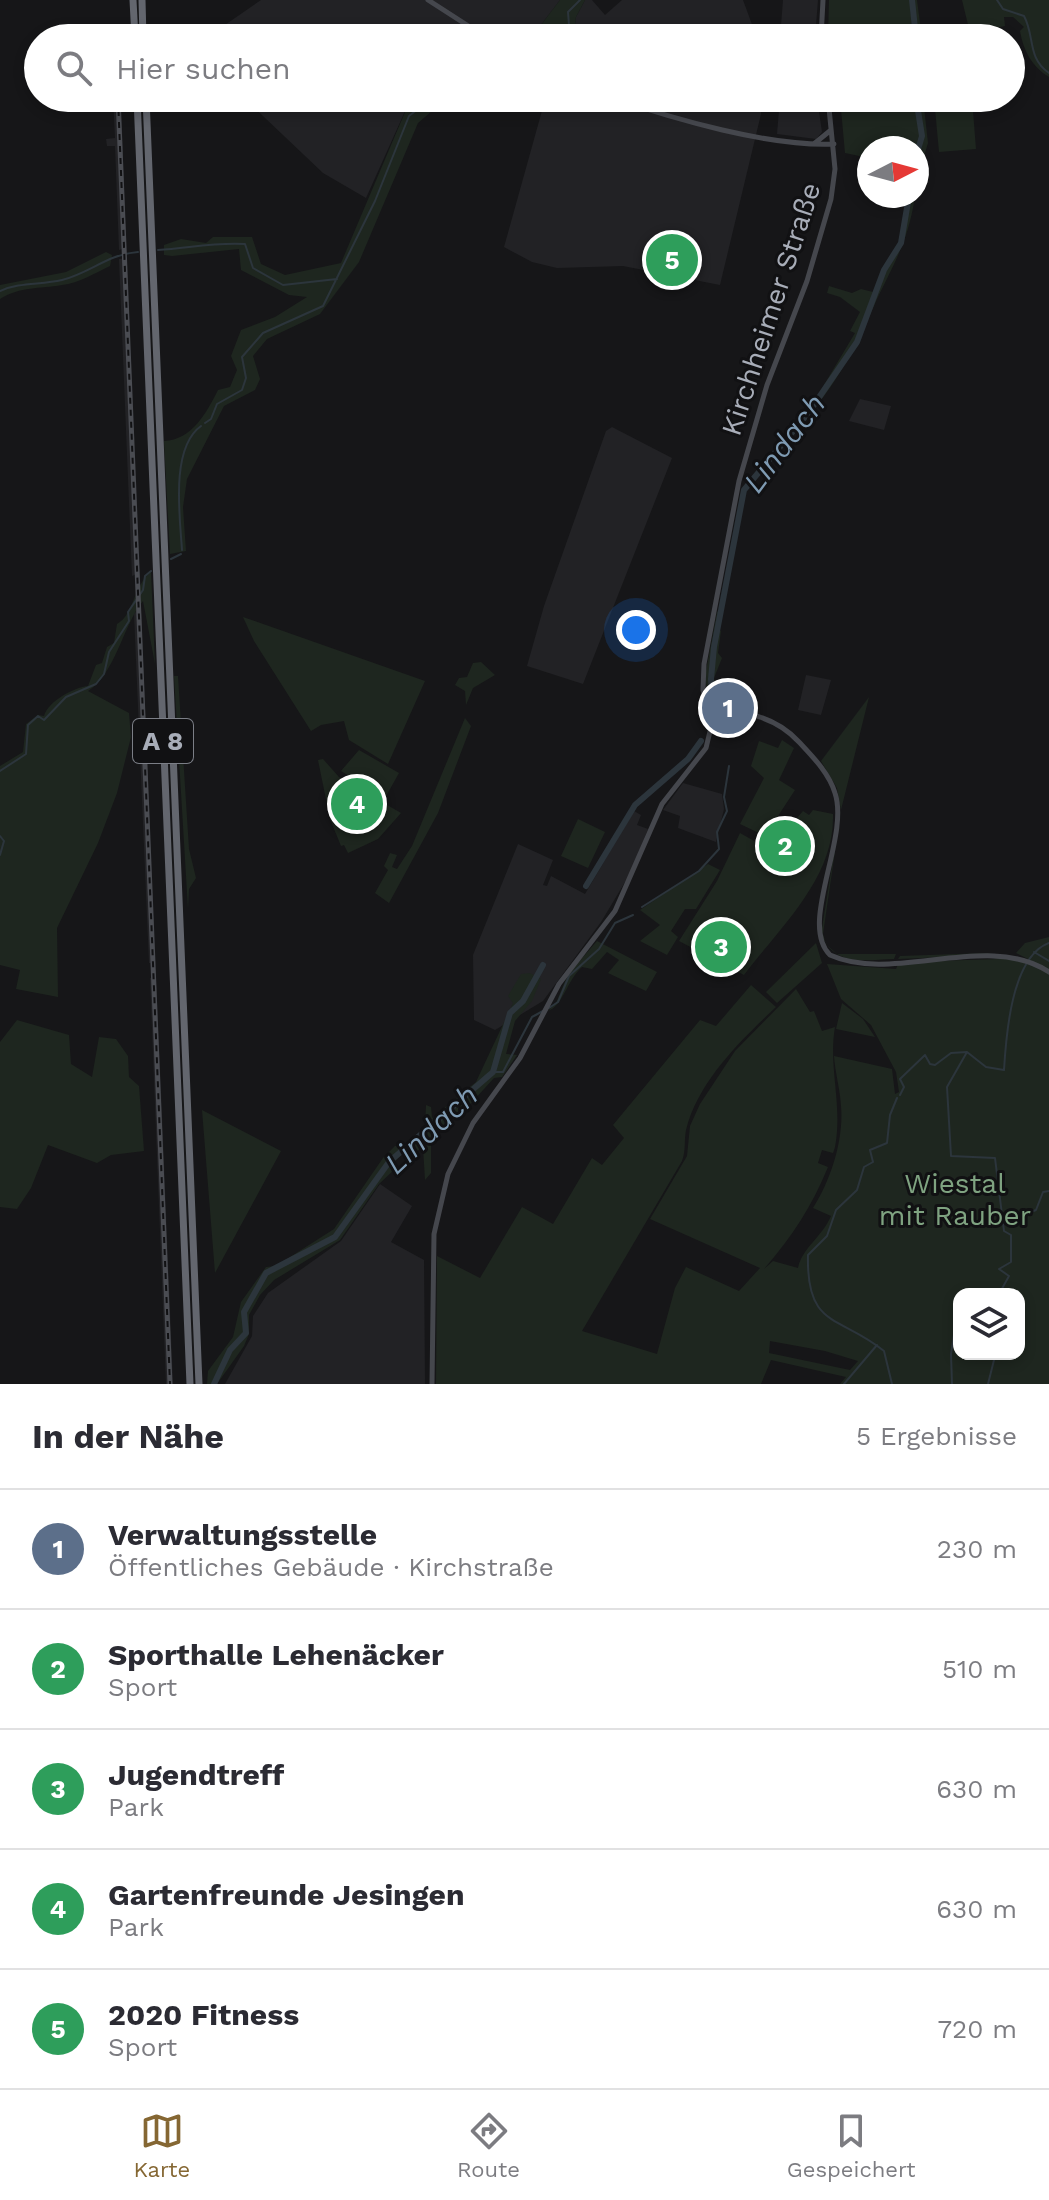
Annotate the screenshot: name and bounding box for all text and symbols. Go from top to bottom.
search box [24,24,1025,112]
icon: search [52,46,96,90]
text: Hier suchen [116,51,291,86]
north arrow [857,136,929,208]
street label: Kirchheimer Straße [715,178,827,440]
pin: 5 [646,230,698,290]
water label: Lindach [736,387,832,499]
your location [616,610,656,650]
pin: 1 [702,678,754,738]
road number: A 8 [133,719,193,763]
pin: 4 [331,774,383,834]
pin: 2 [759,816,811,876]
pin: 3 [695,917,747,977]
water label: Lindach [377,1077,485,1181]
park label: Wiestal mit Rauber [879,1167,1031,1232]
map controls [953,1288,1025,1360]
button: layers [953,1288,1025,1360]
text: In der Nähe [32,1416,224,1456]
text: 5 Ergebnisse [856,1421,1017,1451]
text: Verwaltungsstelle [108,1517,377,1552]
text: 1 [52,1534,64,1564]
text: 230 m [937,1534,1017,1564]
text: Öffentliches Gebäude · Kirchstraße [108,1552,554,1582]
text: Sporthalle Lehenäcker [108,1637,444,1672]
text: 2 [50,1654,66,1684]
text: 510 m [942,1654,1017,1684]
text: Sport [108,1672,177,1702]
text: Jugendtreff [108,1757,284,1792]
text: 3 [50,1774,66,1804]
text: 630 m [936,1774,1017,1804]
text: Park [108,1792,164,1822]
text: Gartenfreunde Jesingen [108,1877,465,1912]
text: 4 [50,1894,66,1924]
text: 630 m [936,1894,1017,1924]
text: Park [108,1912,164,1942]
text: 2020 Fitness [108,1997,299,2032]
text: 5 [50,2014,66,2044]
text: 720 m [937,2014,1017,2044]
text: Sport [108,2032,177,2062]
tab: Karte [133,2109,190,2182]
tab: Route [457,2109,520,2182]
tab: Gespeichert [787,2109,916,2182]

